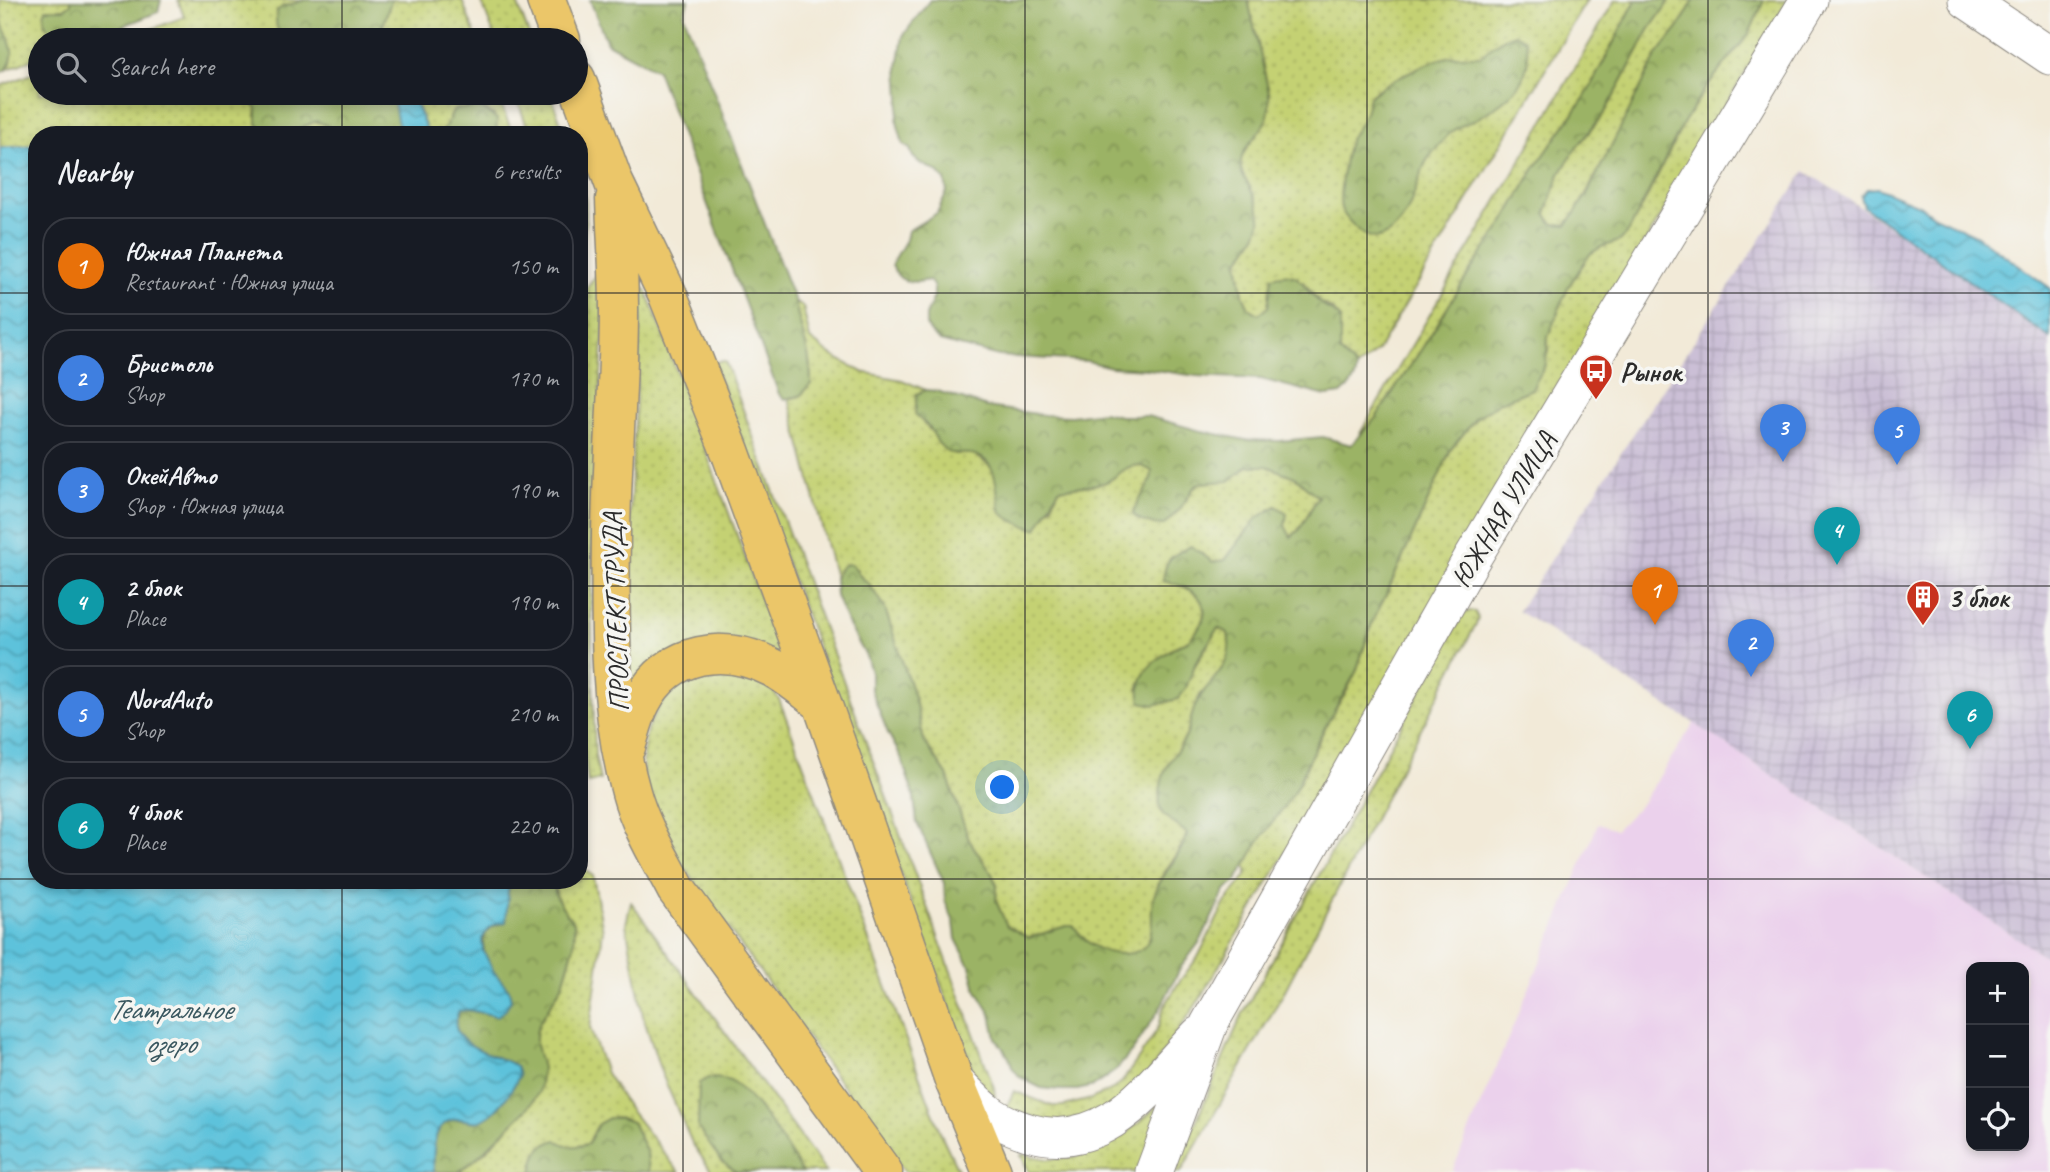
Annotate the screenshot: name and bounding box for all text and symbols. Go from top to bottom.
search box [28,28,588,105]
icon: search [52,48,90,86]
text: Search here [108,50,214,83]
text: Nearby [56,153,132,191]
text: 6 results [493,157,560,186]
text: Южная Планета [125,235,282,268]
text: 1 [76,252,86,281]
text: 150 m [509,252,558,281]
text: Restaurant · Южная улица [125,268,333,297]
text: Бристоль [125,347,212,380]
bus stop icon: Рынок [1577,352,1615,401]
place label: Рынок [1620,354,1683,389]
text: 2 [76,364,86,393]
text: 170 m [509,364,558,393]
text: Shop [125,380,164,409]
pin: 3 [1760,404,1806,462]
pin: 5 [1874,407,1920,465]
street label: ЮЖНАЯ УЛИЦА [1443,424,1564,593]
text: ОкейАвто [125,459,217,492]
text: 3 [76,476,86,505]
text: 190 m [509,476,558,505]
text: Shop · Южная улица [125,492,283,521]
pin: 4 [1814,507,1860,565]
street label: ПРОСПЕКТ ТРУДА [594,510,636,712]
pin: 1 [1632,567,1678,625]
text: 2 блок [125,571,182,604]
building icon: 3 блок [1904,578,1942,627]
place label: 3 блок [1948,580,2011,615]
text: 4 [76,588,86,617]
text: 190 m [509,588,558,617]
text: Place [125,604,165,633]
pin: 2 [1728,619,1774,677]
text: NordAuto [125,683,211,716]
pin: 6 [1947,691,1993,749]
text: 5 [76,700,86,729]
text: 210 m [509,700,558,729]
text: Shop [125,716,164,745]
your location [985,770,1019,804]
text: 4 блок [125,795,182,828]
text: 6 [76,812,86,841]
text: 220 m [509,812,558,841]
text: Place [125,828,165,857]
map controls [1966,962,2029,1151]
button: + [1966,962,2029,1025]
water label: Театральное озеро [109,990,236,1062]
button: − [1966,1025,2029,1088]
button: locate [1966,1088,2029,1151]

